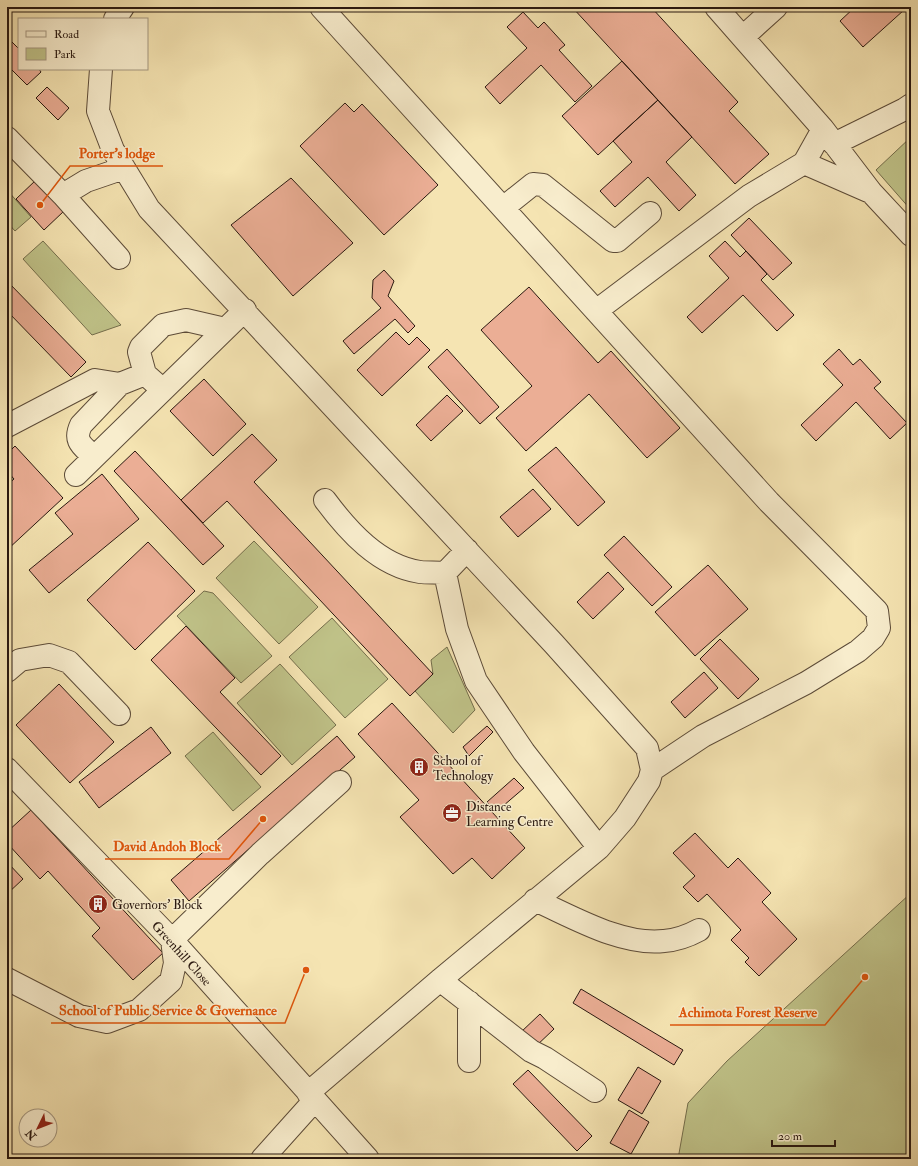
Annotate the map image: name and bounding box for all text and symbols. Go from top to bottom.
legend [18,18,148,70]
text: Road [54,27,79,42]
text: Park [54,47,76,62]
callout: Porter's lodge [70,140,163,166]
text: Porter's lodge [79,145,155,163]
place label: School of Technology [433,753,493,785]
building icon: School of Technology [408,756,430,778]
place label: Distance Learning Centre [466,799,554,830]
office icon: Distance Learning Centre [441,802,463,824]
callout: David Andoh Block [105,833,229,859]
text: David Andoh Block [113,838,221,855]
building icon: Governors' Block [87,893,109,915]
place label: Governors' Block [112,897,203,913]
street label: Greenhill Close [148,918,215,990]
callout: School of Public Service & Governance [51,997,285,1023]
callout: Achimota Forest Reserve [670,999,825,1025]
text: School of Public Service & Governance [59,1002,277,1019]
text: Achimota Forest Reserve [678,1004,817,1021]
north arrow [18,1108,58,1148]
scale bar [772,1122,835,1148]
text: N [22,1126,40,1143]
text: 20 m [778,1129,803,1144]

